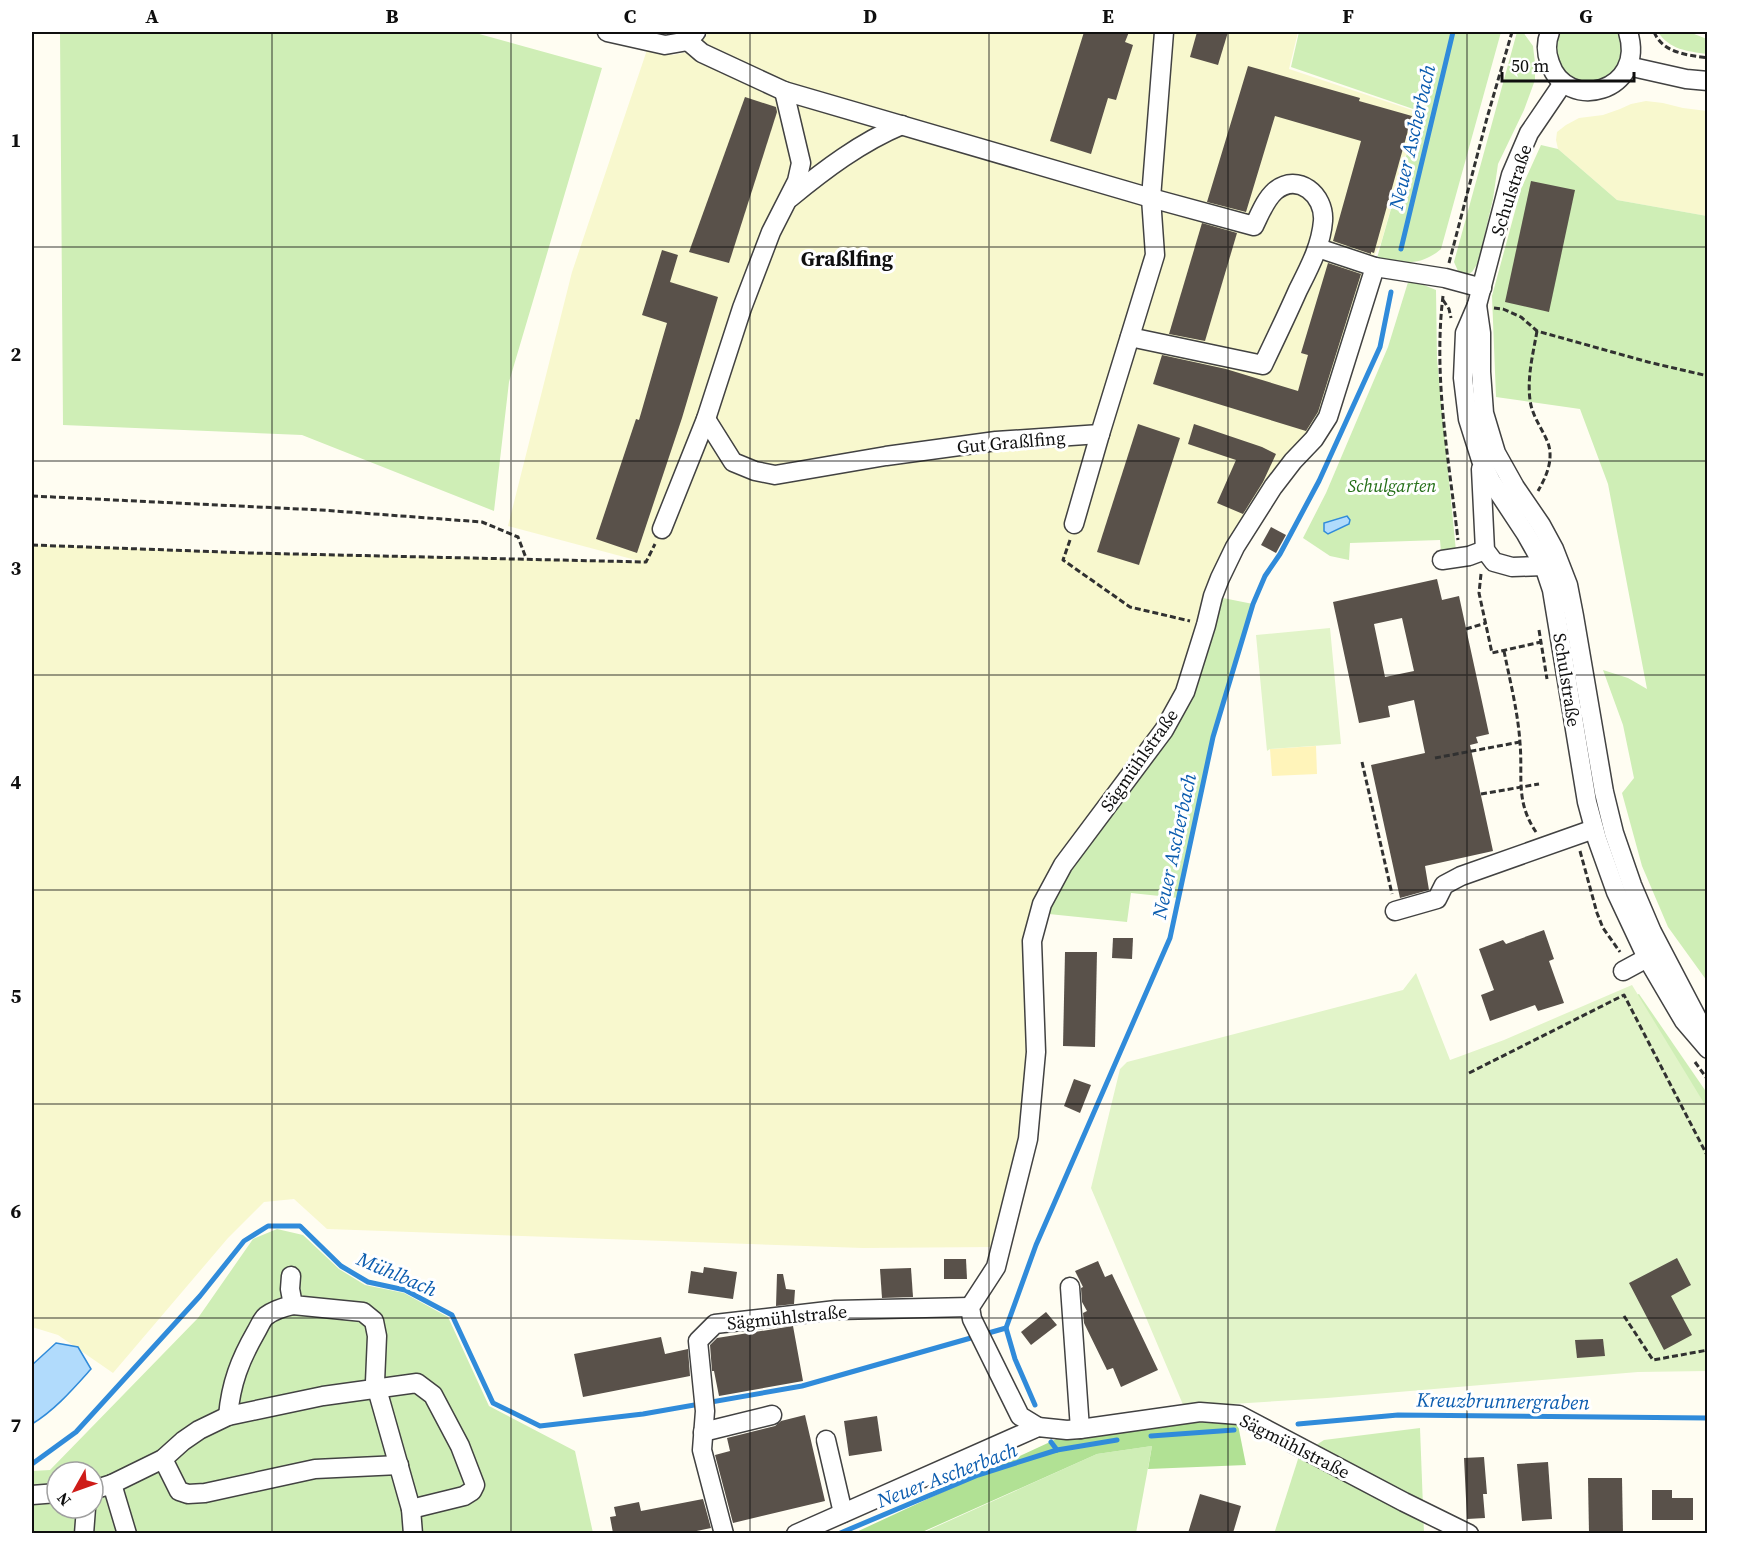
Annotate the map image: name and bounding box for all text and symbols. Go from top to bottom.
text: A [145,2,159,30]
text: B [385,2,399,30]
text: C [624,2,636,30]
text: D [863,2,877,30]
text: E [1102,2,1114,30]
text: F [1342,2,1354,30]
text: G [1579,2,1593,30]
scale bar [1502,45,1634,83]
text: 50 m [1511,53,1549,78]
water label: Neuer Ascherbach [1381,62,1442,213]
text: 1 [11,126,21,154]
street label: Schulstraße [1485,141,1537,239]
district label: Graßlfing [801,244,894,273]
text: 2 [11,340,22,368]
street label: Gut Graßlfing [956,425,1066,459]
park label: Schulgarten [1348,473,1436,498]
text: 3 [11,554,22,582]
street label: Schulstraße [1547,631,1587,729]
street label: Sägmühlstraße [1094,704,1184,816]
text: 4 [11,768,22,796]
water label: Neuer Ascherbach [1145,771,1203,922]
text: 5 [11,982,22,1010]
text: 6 [11,1197,22,1225]
water label: Mühlbach [352,1244,441,1303]
street label: Sägmühlstraße [726,1298,848,1336]
water label: Kreuzbrunnergraben [1415,1385,1591,1417]
street label: Sägmühlstraße [1236,1408,1354,1484]
text: 7 [11,1411,22,1439]
water label: Neuer Ascherbach [872,1435,1021,1515]
north arrow [45,1460,105,1520]
text: N [51,1488,76,1511]

